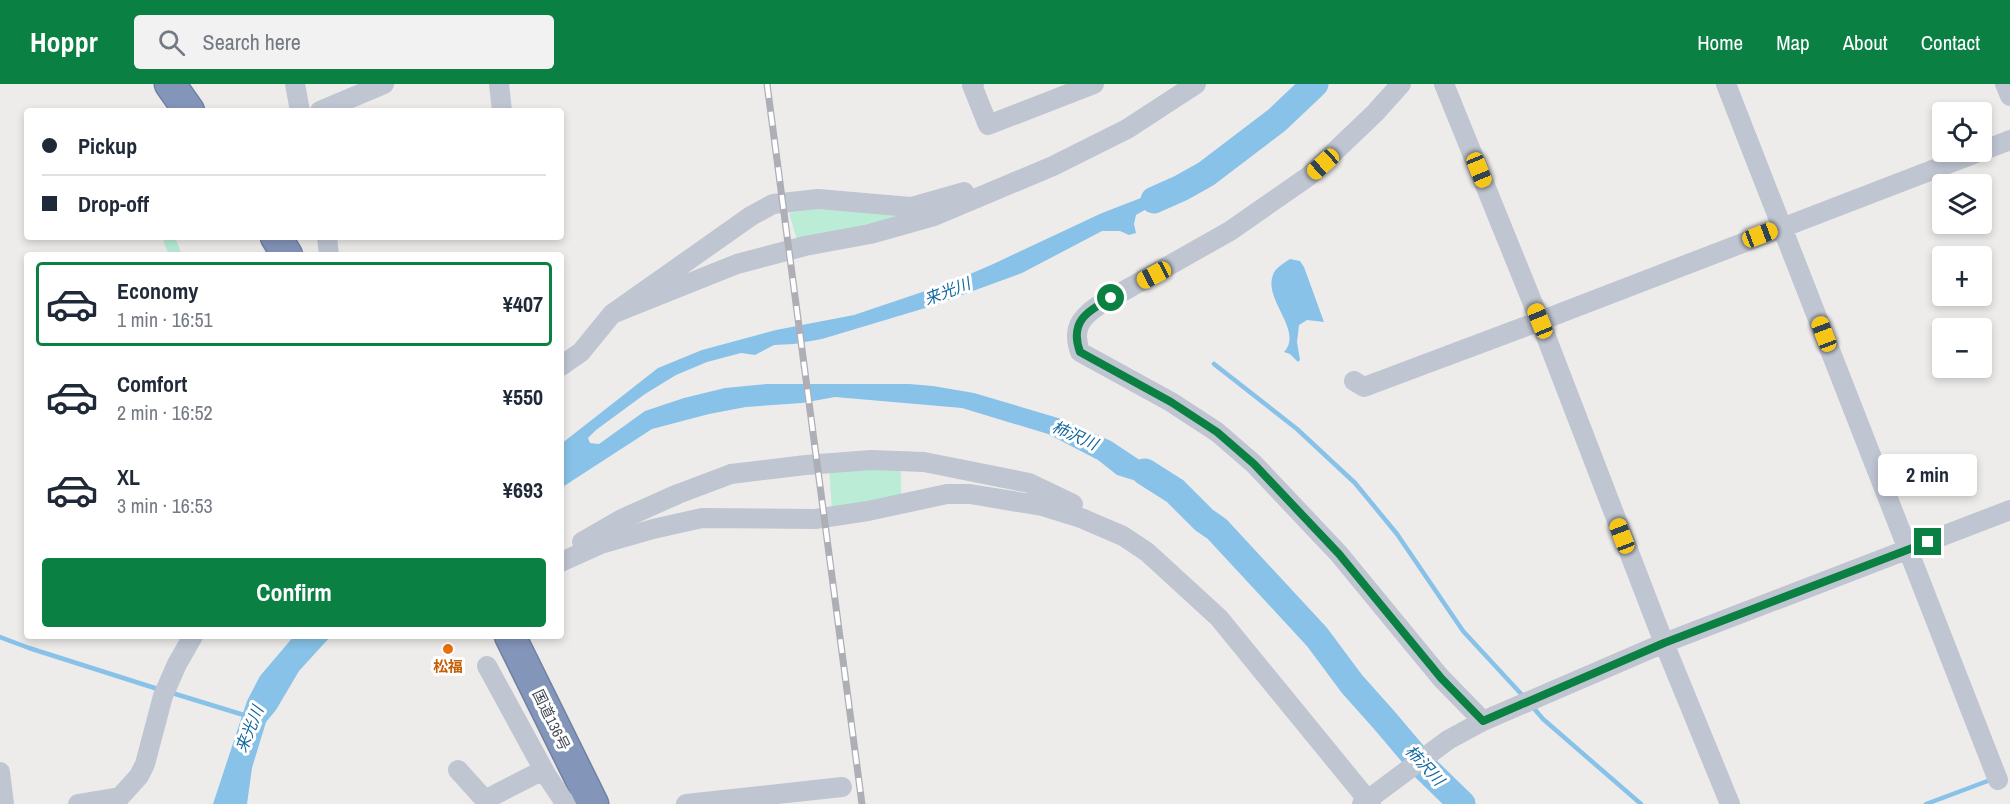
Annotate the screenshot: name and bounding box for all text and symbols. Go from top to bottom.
search box [134,15,554,69]
text: Hoppr [30,23,98,61]
icon: search [155,26,188,59]
text: Search here [203,27,301,57]
text: Home [1697,28,1743,57]
text: Map [1776,28,1810,57]
text: About [1843,28,1888,57]
text: Contact [1921,28,1980,57]
map controls [1932,102,1992,378]
button: locate [1932,102,1992,162]
text: Pickup [78,131,137,161]
car [1304,145,1342,183]
car [1464,150,1494,190]
button: layers [1932,174,1992,234]
text: Drop-off [78,189,149,219]
car [1740,220,1780,250]
button: + [1932,246,1992,306]
car [1134,259,1174,291]
water label: 来光川 [921,271,975,310]
text: Economy [117,276,198,306]
icon: car [45,277,99,331]
route start [1097,284,1124,311]
text: ¥407 [503,289,543,319]
car [1525,301,1555,341]
text: 1 min · 16:51 [117,306,213,333]
car [1809,314,1839,354]
button: − [1932,318,1992,378]
text: Comfort [117,369,187,399]
icon: car [45,370,99,424]
text: ¥550 [503,382,543,412]
text: 2 min · 16:52 [117,399,213,426]
water label: 柿沢川 [1049,415,1103,456]
callout: 2 min [1878,455,1978,497]
text: 2 min [1906,461,1949,488]
text: XL [117,462,140,492]
icon: car [45,463,99,517]
text: ¥693 [503,475,543,505]
text: 3 min · 16:53 [117,492,213,519]
car [1607,516,1637,556]
route end [1914,528,1941,555]
button: Confirm [42,558,546,627]
marker: 松福 [441,642,455,656]
place label: 松福 [433,656,463,677]
street label: 国道136号 [528,686,575,754]
water label: 来光川 [230,701,269,755]
water label: 柿沢川 [1401,740,1451,792]

